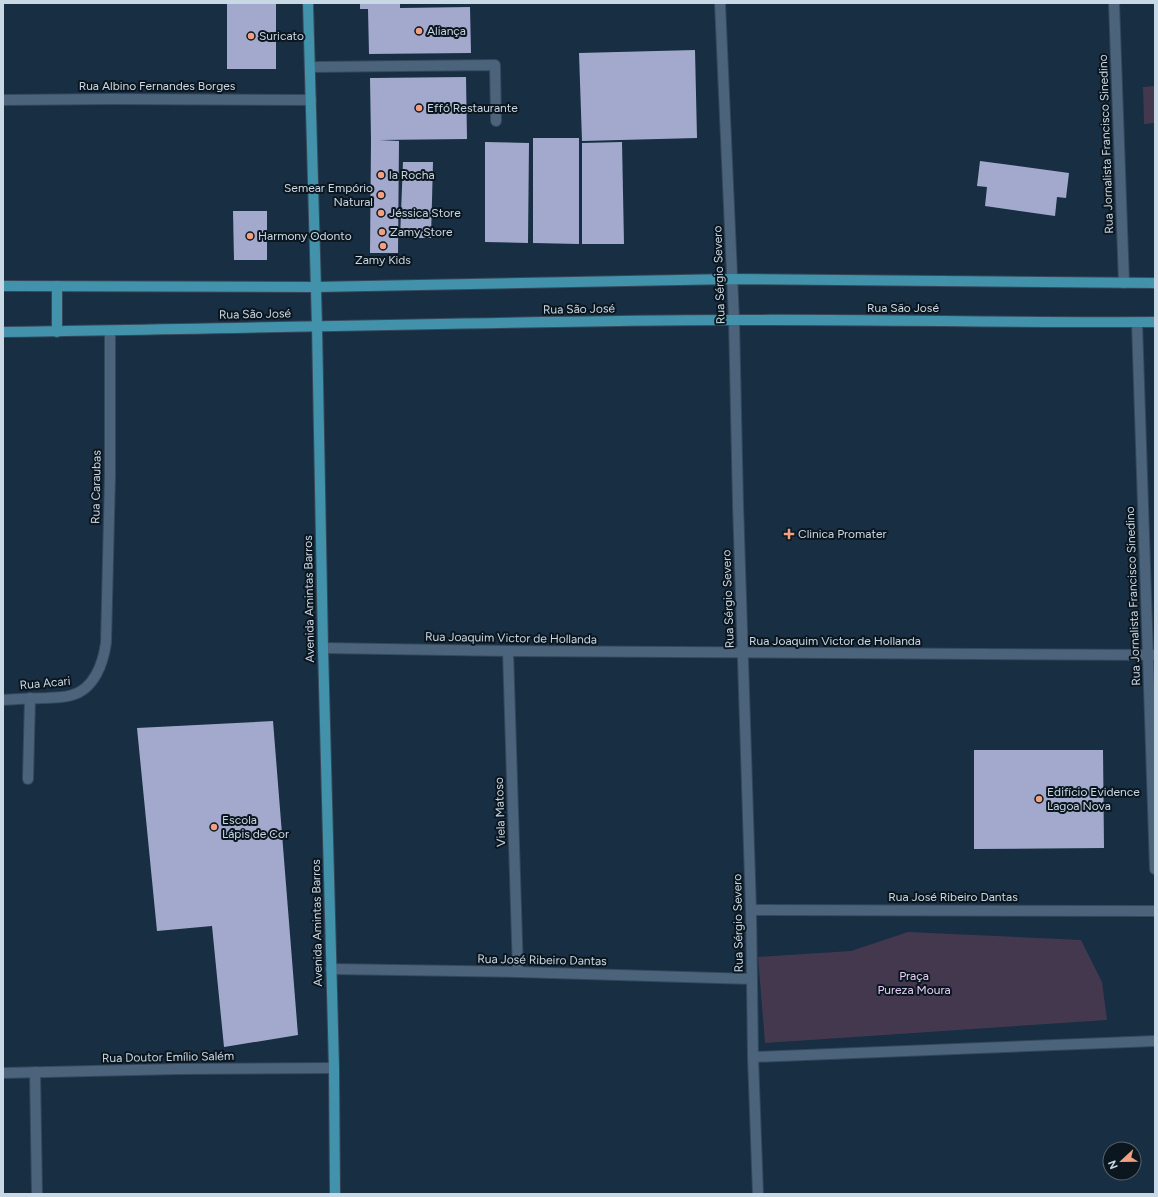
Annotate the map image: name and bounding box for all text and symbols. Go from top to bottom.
place label: Aliança [427,24,466,38]
marker: Aliança [414,26,424,36]
place label: Suricato [259,29,304,43]
marker: Suricato [246,31,256,41]
street label: Rua Jornalista Francisco Sinedino [1096,54,1116,234]
street label: Rua Albino Fernandes Borges [79,79,236,93]
place label: Effó Restaurante [427,101,518,115]
marker: Effó Restaurante [414,103,424,113]
place label: la Rocha [389,168,435,182]
marker: la Rocha [376,170,386,180]
place label: Semear Empório Natural [284,181,373,209]
marker: Semear Empório Natural [376,190,386,200]
place label: Jéssica Store [389,206,461,220]
marker: Jéssica Store [376,208,386,218]
place label: Zamy Store [390,225,453,239]
street label: Rua Sérgio Severo [710,226,728,324]
marker: Zamy Store [377,227,387,237]
place label: Harmony Odonto [258,229,352,243]
marker: Harmony Odonto [245,231,255,241]
marker: Zamy Kids [378,241,388,251]
place label: Zamy Kids [355,253,411,267]
street label: Rua São José [543,301,616,317]
street label: Rua São José [867,301,939,315]
street label: Rua São José [219,306,292,322]
street label: Rua Caraubas [88,450,104,524]
street label: Rua Jornalista Francisco Sinedino [1123,506,1143,686]
place label: Clinica Promater [798,527,887,541]
marker: Clinica Promater [783,528,795,540]
street label: Avenida Amintas Barros [301,535,317,663]
street label: Rua Sérgio Severo [719,550,737,648]
street label: Rua Joaquim Victor de Hollanda [425,630,597,646]
street label: Rua Joaquim Victor de Hollanda [749,634,921,648]
street label: Rua Acari [19,674,71,692]
street label: Viela Matoso [492,777,508,847]
place label: Edifício Evidence Lagoa Nova [1047,785,1140,813]
marker: Edifício Evidence Lagoa Nova [1034,794,1044,804]
place label: Escola Lápis de Cor [222,813,289,841]
marker: Escola Lápis de Cor [209,822,219,832]
street label: Avenida Amintas Barros [309,859,325,987]
street label: Rua Sérgio Severo [730,874,746,972]
street label: Rua José Ribeiro Dantas [888,890,1018,904]
street label: Rua José Ribeiro Dantas [477,952,607,968]
park label: Praça Pureza Moura [877,969,951,997]
street label: Rua Doutor Emílio Salém [102,1049,234,1065]
north arrow [1102,1141,1142,1181]
text: N [1106,1158,1121,1171]

